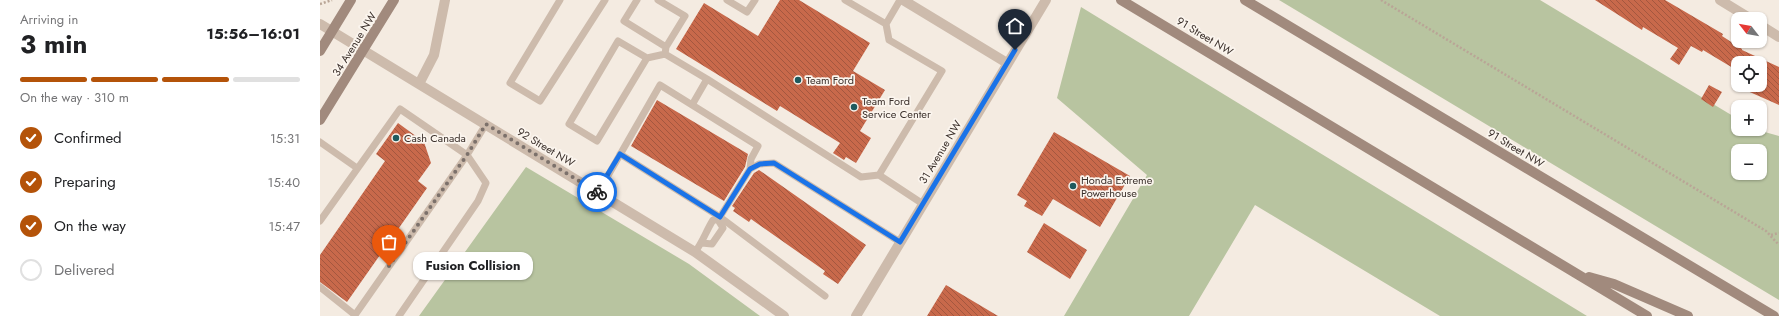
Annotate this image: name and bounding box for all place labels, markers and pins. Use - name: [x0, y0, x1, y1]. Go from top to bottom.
- pin: [998, 9, 1032, 50]
- place label: Team Ford: [806, 72, 854, 88]
- marker: Team Ford: [793, 75, 803, 85]
- place label: Team Ford Service Center: [862, 93, 931, 122]
- marker: Team Ford Service Center: [849, 102, 859, 112]
- place label: Cash Canada: [404, 130, 466, 146]
- marker: Cash Canada: [391, 133, 401, 143]
- place label: Honda Extreme Powerhouse: [1081, 172, 1153, 201]
- marker: Honda Extreme Powerhouse: [1068, 181, 1078, 191]
- pin: [372, 225, 406, 266]
- callout: Fusion Collision: [413, 252, 533, 280]

